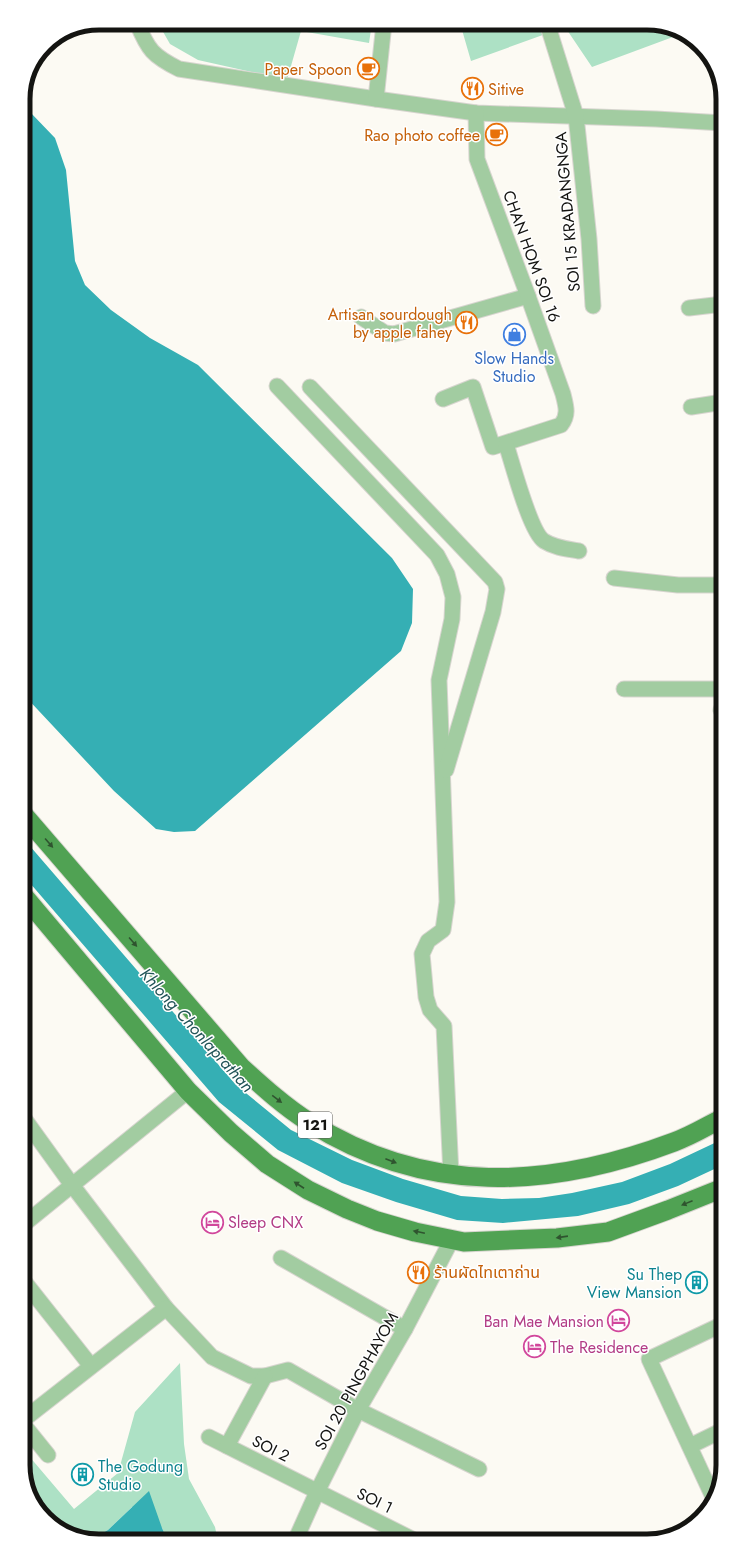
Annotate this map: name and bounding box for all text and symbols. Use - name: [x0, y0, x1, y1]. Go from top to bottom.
- cafe icon: Paper Spoon: [355, 56, 381, 82]
- place label: Paper Spoon: [265, 58, 352, 81]
- restaurant icon: Sitive: [460, 76, 486, 102]
- place label: Sitive: [488, 78, 524, 101]
- cafe icon: Rao photo coffee: [483, 122, 509, 148]
- place label: Rao photo coffee: [364, 124, 480, 147]
- street label: SOI 15 KRADANGNGA: [549, 131, 586, 293]
- street label: CHAN HOM SOI 16: [497, 187, 566, 325]
- place label: Artisan sourdough by apple fahey: [328, 303, 453, 344]
- restaurant icon: Artisan sourdough by apple fahey: [454, 310, 480, 336]
- shop icon: Slow Hands Studio: [501, 321, 527, 347]
- place label: Slow Hands Studio: [474, 347, 554, 388]
- one-way arrow: [44, 838, 53, 849]
- one-way arrow: [129, 936, 138, 947]
- water label: Khlong Chonlaprathan: [135, 963, 259, 1097]
- one-way arrow: [272, 1095, 283, 1104]
- road number: 121: [298, 1112, 332, 1138]
- one-way arrow: [386, 1159, 398, 1165]
- one-way arrow: [293, 1181, 305, 1188]
- one-way arrow: [681, 1200, 692, 1206]
- hotel icon: Sleep CNX: [199, 1209, 225, 1235]
- place label: Sleep CNX: [228, 1211, 303, 1234]
- one-way arrow: [413, 1229, 426, 1235]
- one-way arrow: [556, 1234, 568, 1240]
- restaurant icon: ร้านผัดไทเตาถ่าน: [406, 1259, 432, 1285]
- place label: ร้านผัดไทเตาถ่าน: [434, 1261, 540, 1284]
- place label: Su Thep View Mansion: [587, 1263, 682, 1304]
- building icon: Su Thep View Mansion: [684, 1270, 710, 1296]
- street label: SOI 20 PINGPHAYOM: [309, 1308, 404, 1454]
- hotel icon: Ban Mae Mansion: [606, 1308, 632, 1334]
- place label: Ban Mae Mansion: [484, 1310, 604, 1333]
- hotel icon: The Residence: [521, 1334, 547, 1360]
- place label: The Residence: [550, 1336, 648, 1359]
- street label: SOI 2: [248, 1429, 293, 1468]
- place label: The Godung Studio: [98, 1455, 183, 1496]
- building icon: The Godung Studio: [70, 1462, 96, 1488]
- street label: SOI 1: [353, 1482, 397, 1519]

